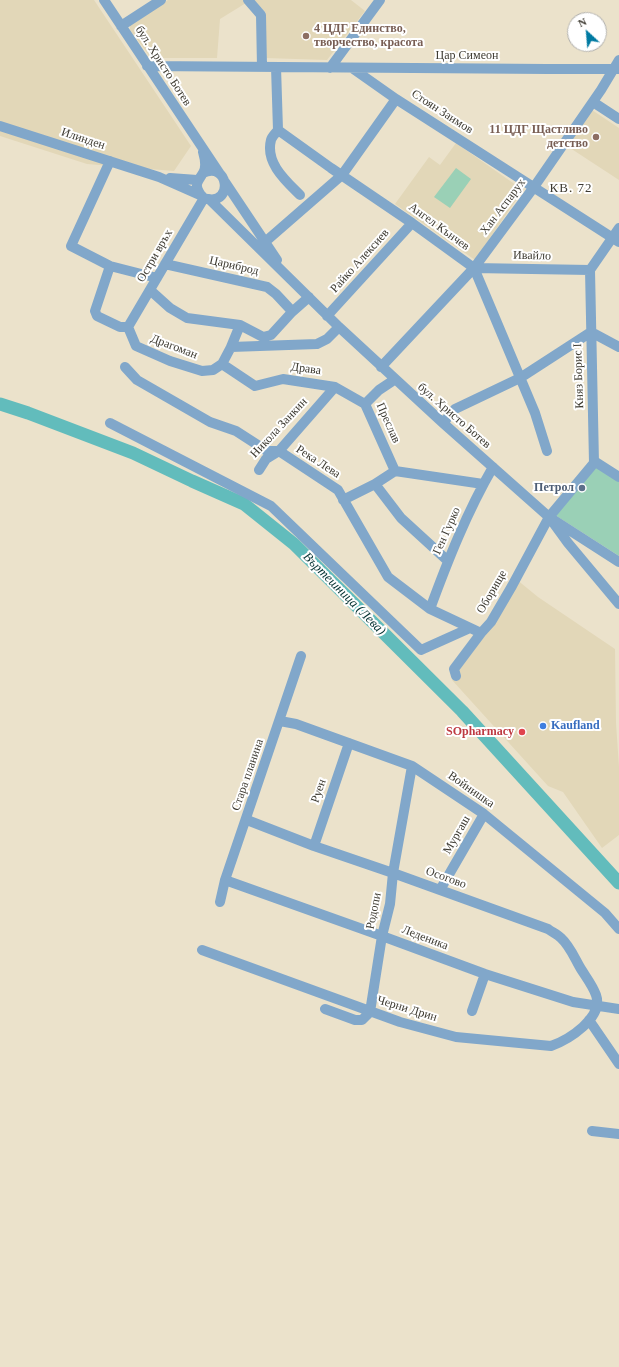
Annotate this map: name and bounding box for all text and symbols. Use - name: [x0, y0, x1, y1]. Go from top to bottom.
- north arrow: [567, 12, 607, 52]
- text: N: [576, 15, 588, 29]
- place label: 4 ЦДГ Единство, творчество, красота: [314, 22, 423, 50]
- street label: бул. Христо Ботев: [132, 23, 194, 109]
- marker: 4 ЦДГ Единство, творчество, красота: [301, 31, 311, 41]
- street label: Цар Симеон: [436, 49, 498, 63]
- street label: Стоян Заимов: [408, 87, 476, 137]
- place label: 11 ЦДГ Щастливо детство: [489, 123, 588, 151]
- street label: Илинден: [59, 125, 107, 153]
- marker: 11 ЦДГ Щастливо детство: [591, 132, 601, 142]
- street label: Хан Аспарух: [477, 176, 529, 238]
- district label: КВ. 72: [550, 181, 592, 197]
- street label: Ангел Кънчев: [406, 200, 472, 254]
- street label: Райко Алексиев: [328, 226, 392, 296]
- street label: Остри връх: [134, 227, 176, 285]
- street label: Ивайло: [513, 248, 551, 264]
- street label: Цариброд: [208, 253, 260, 279]
- street label: Драгоман: [148, 331, 200, 363]
- street label: Княз Борис I: [571, 343, 587, 409]
- street label: Драва: [290, 360, 322, 378]
- street label: бул. Христо Ботев: [414, 380, 494, 452]
- street label: Никола Занкин: [248, 395, 310, 461]
- street label: Преслав: [373, 401, 403, 445]
- street label: Река Лева: [293, 442, 343, 482]
- place label: Петрол: [534, 481, 574, 495]
- marker: Петрол: [577, 483, 587, 493]
- street label: Ген Гурко: [430, 505, 464, 557]
- water label: Въртешница (Лева): [299, 549, 389, 639]
- street label: Оборище: [474, 568, 510, 616]
- place label: Kaufland: [551, 719, 600, 733]
- marker: Kaufland: [538, 721, 548, 731]
- place label: SOpharmacy: [446, 725, 514, 739]
- marker: SOpharmacy: [517, 727, 527, 737]
- street label: Стара планина: [229, 737, 267, 813]
- street label: Войнишка: [445, 769, 497, 811]
- street label: Руен: [308, 777, 330, 805]
- street label: Мургаш: [440, 813, 474, 857]
- street label: Осогово: [424, 864, 468, 892]
- street label: Родопи: [363, 891, 385, 931]
- street label: Леденика: [400, 923, 450, 953]
- street label: Черни Дрин: [375, 993, 439, 1025]

